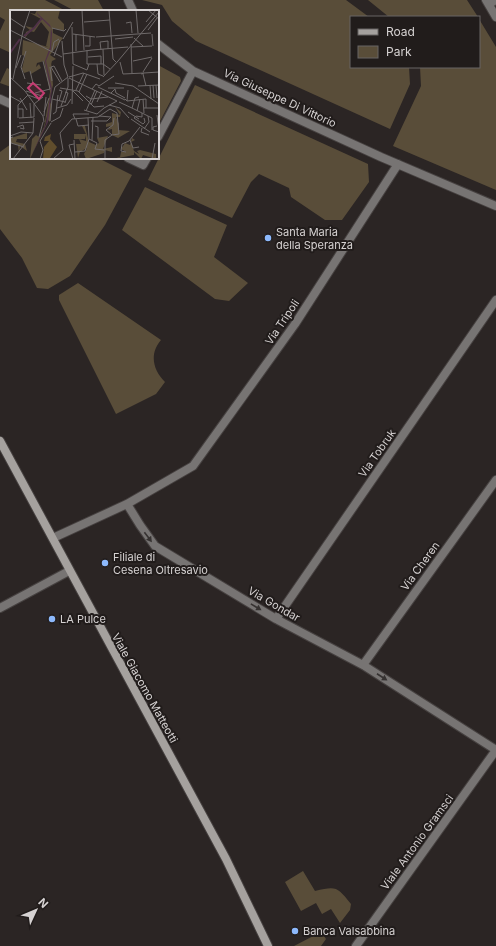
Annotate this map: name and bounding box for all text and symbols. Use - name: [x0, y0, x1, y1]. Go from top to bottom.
- inset map: [10, 10, 159, 159]
- legend: [350, 16, 480, 68]
- text: Road: [386, 24, 415, 39]
- text: Park: [386, 44, 412, 59]
- street label: Via Giuseppe Di Vittorio: [221, 66, 339, 131]
- place label: Santa Maria della Speranza: [276, 225, 353, 252]
- marker: Santa Maria della Speranza: [263, 233, 273, 243]
- street label: Via Tripoli: [262, 297, 302, 347]
- street label: Via Tobruk: [355, 426, 399, 480]
- one-way arrow: [144, 531, 152, 542]
- street label: Via Cheren: [397, 539, 443, 593]
- place label: Filiale di Cesena Oltresavio: [113, 550, 208, 577]
- marker: Filiale di Cesena Oltresavio: [100, 558, 110, 568]
- street label: Via Gondar: [245, 583, 303, 625]
- one-way arrow: [251, 603, 261, 611]
- place label: LA Pulce: [60, 612, 106, 626]
- marker: LA Pulce: [47, 614, 57, 624]
- street label: Viale Giacomo Matteotti: [109, 631, 181, 745]
- one-way arrow: [376, 674, 388, 681]
- street label: Viale Antonio Gramsci: [378, 792, 456, 892]
- north arrow: [16, 890, 56, 930]
- text: N: [35, 895, 51, 911]
- place label: Banca Valsabbina: [303, 924, 395, 938]
- marker: Banca Valsabbina: [290, 926, 300, 936]

